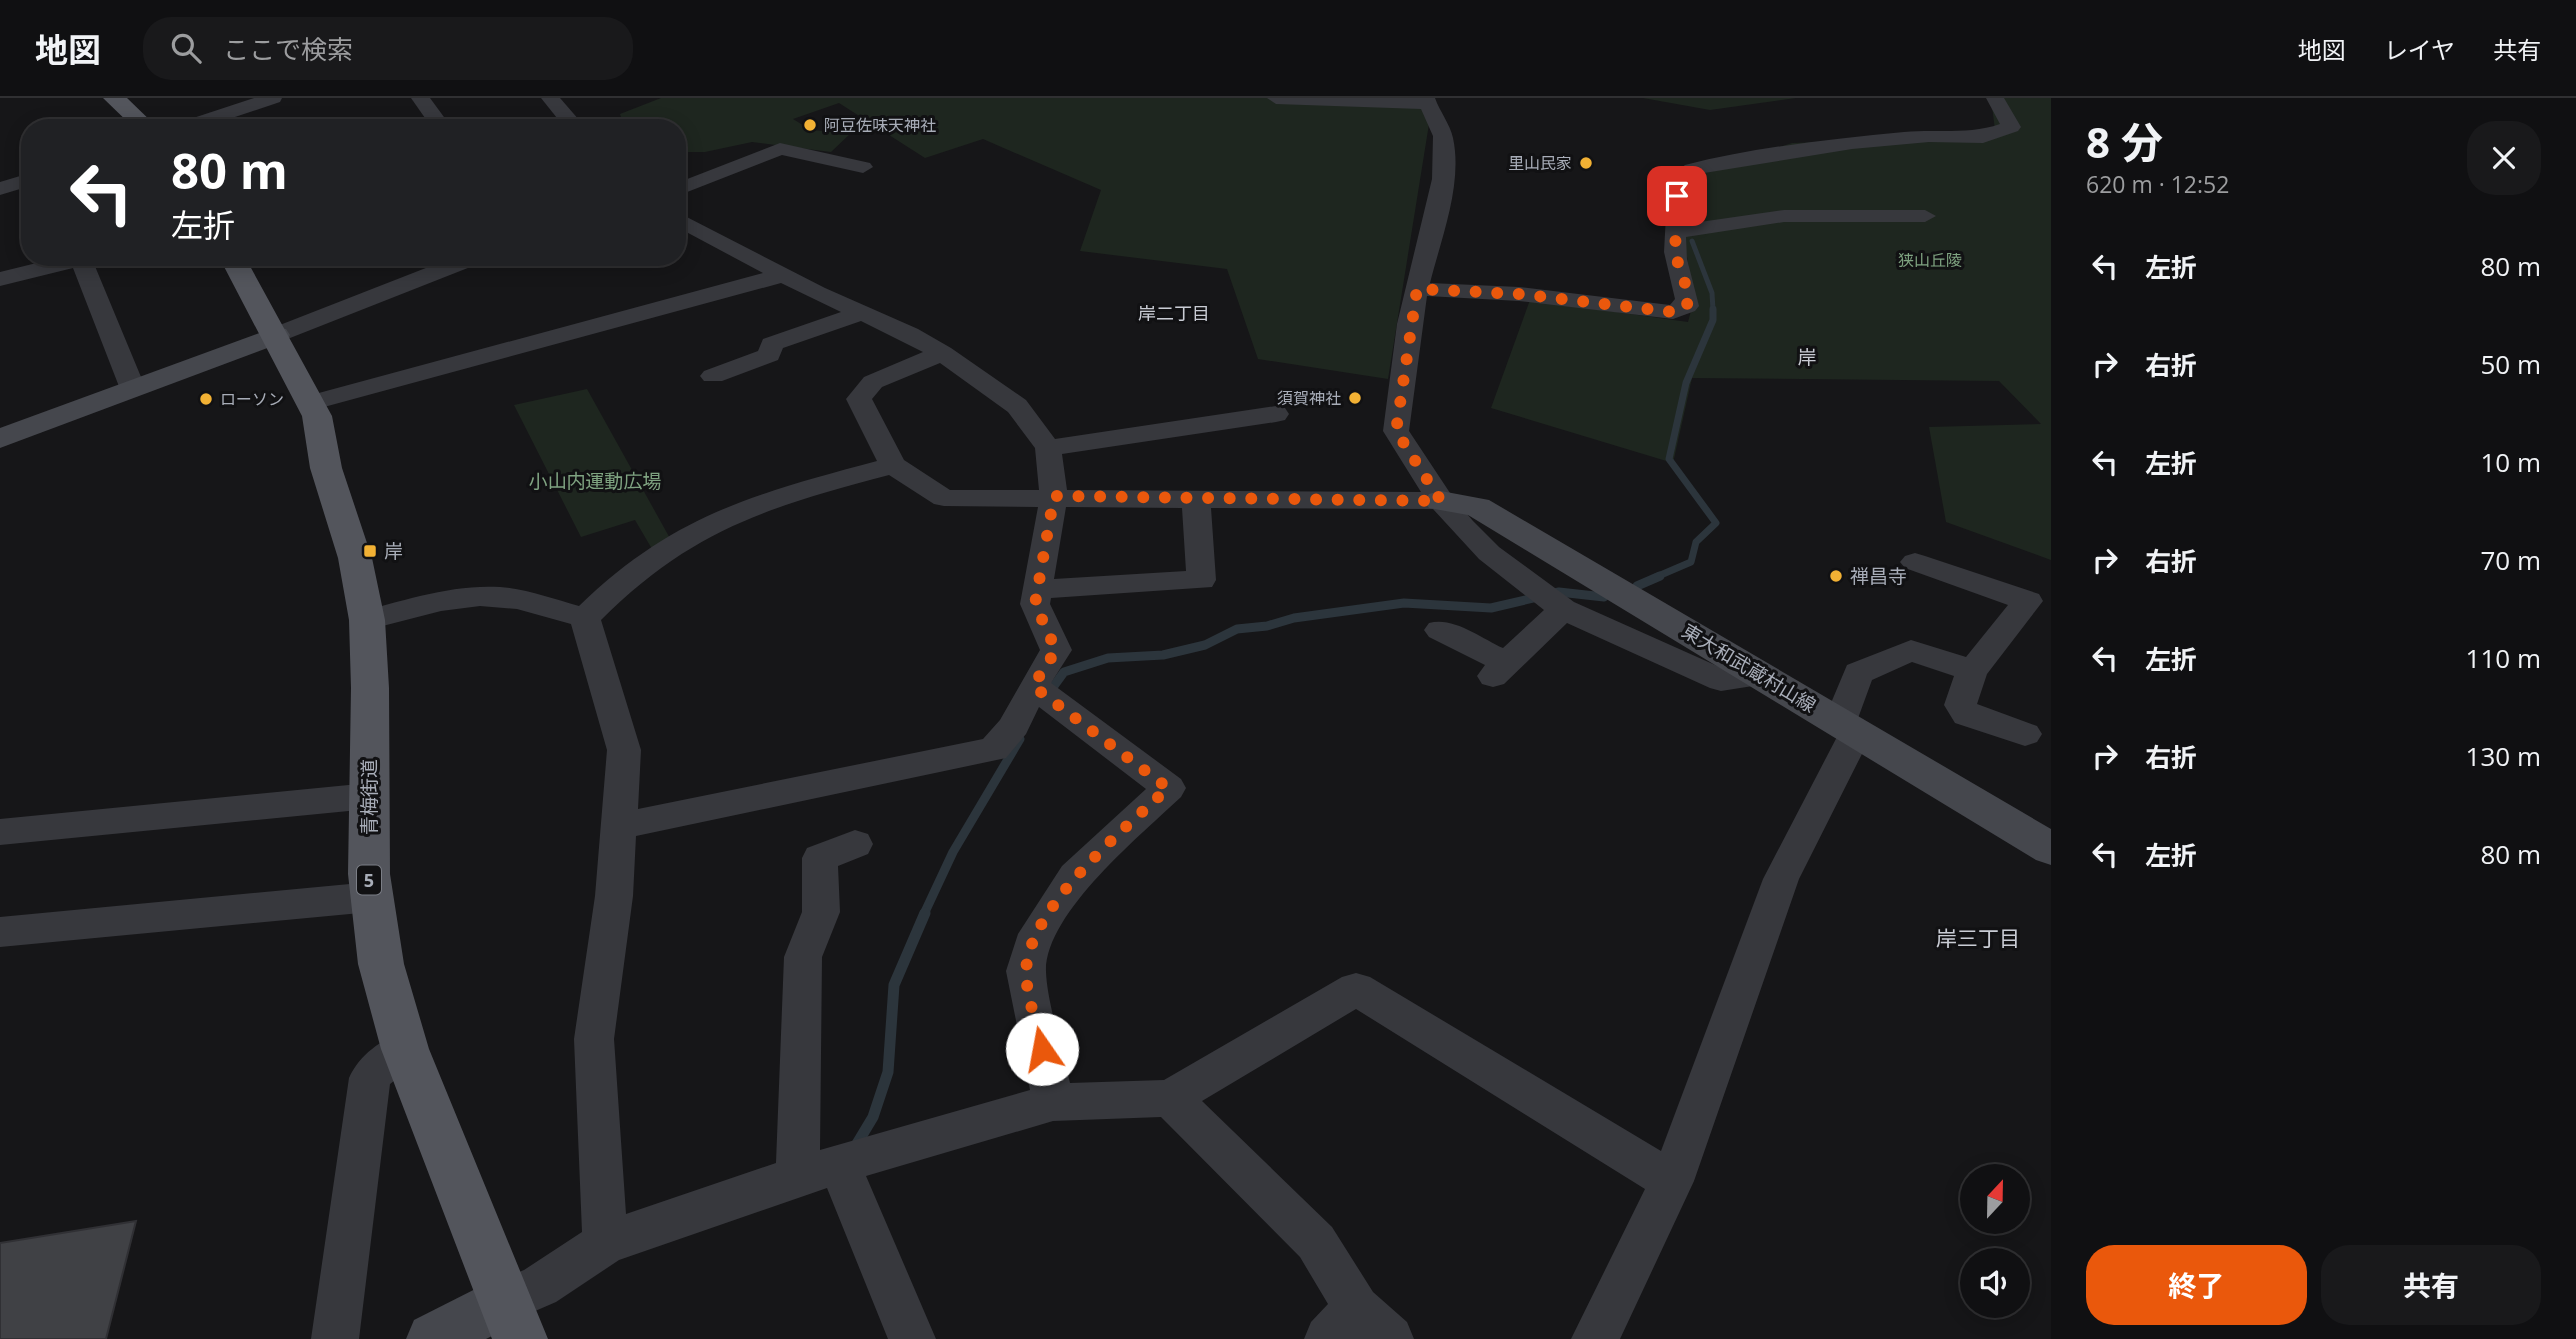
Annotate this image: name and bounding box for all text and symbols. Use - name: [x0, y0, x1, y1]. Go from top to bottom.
- search box: [143, 17, 633, 80]
- text: 地図: [35, 27, 101, 72]
- icon: search: [167, 29, 205, 67]
- text: ここで検索: [223, 31, 353, 67]
- text: 地図: [2298, 33, 2346, 66]
- text: レイヤ: [2384, 33, 2455, 66]
- text: 共有: [2493, 33, 2541, 66]
- text: 8 分: [2086, 113, 2163, 170]
- place label: 阿豆佐味天神社: [824, 114, 936, 136]
- marker: 阿豆佐味天神社: [802, 117, 818, 133]
- button: close: [2467, 121, 2541, 195]
- text: 80 m: [171, 137, 288, 203]
- icon: left: [56, 147, 147, 238]
- place label: 里山民家: [1508, 152, 1572, 174]
- marker: 里山民家: [1578, 155, 1594, 171]
- pin: [1647, 166, 1707, 226]
- text: 620 m · 12:52: [2086, 168, 2229, 200]
- icon: arrive: [1658, 177, 1696, 215]
- text: 左折: [171, 203, 235, 246]
- icon: left: [2086, 247, 2124, 285]
- text: 80 m: [2480, 248, 2541, 284]
- park label: 狭山丘陵: [1898, 249, 1962, 271]
- text: 左折: [2145, 249, 2197, 285]
- district label: 岸二丁目: [1138, 301, 1210, 325]
- district label: 岸: [1797, 344, 1817, 370]
- icon: right: [2086, 345, 2124, 383]
- text: 50 m: [2480, 346, 2541, 382]
- text: 右折: [2145, 347, 2197, 383]
- place label: 須賀神社: [1277, 387, 1341, 409]
- place label: ローソン: [220, 388, 284, 410]
- marker: 須賀神社: [1347, 390, 1363, 406]
- marker: ローソン: [198, 391, 214, 407]
- icon: left: [2086, 443, 2124, 481]
- text: 10 m: [2480, 444, 2541, 480]
- text: 左折: [2145, 445, 2197, 481]
- park label: 小山内運動広場: [528, 468, 662, 494]
- place label: 岸: [384, 538, 403, 564]
- icon: right: [2086, 541, 2124, 579]
- text: 70 m: [2480, 542, 2541, 578]
- marker: 岸: [362, 543, 378, 559]
- text: 右折: [2145, 543, 2197, 579]
- place label: 禅昌寺: [1850, 563, 1907, 589]
- marker: 禅昌寺: [1828, 568, 1844, 584]
- street label: 東大和武蔵村山線: [1677, 618, 1821, 718]
- icon: left: [2086, 639, 2124, 677]
- text: 110 m: [2466, 640, 2541, 676]
- text: 左折: [2145, 641, 2197, 677]
- icon: right: [2086, 737, 2124, 775]
- text: 130 m: [2466, 738, 2541, 774]
- text: 右折: [2145, 739, 2197, 775]
- street label: 青梅街道: [356, 759, 382, 835]
- icon: left: [2086, 835, 2124, 873]
- text: 80 m: [2480, 836, 2541, 872]
- text: 左折: [2145, 837, 2197, 873]
- road number: 5: [357, 866, 381, 894]
- district label: 岸三丁目: [1936, 924, 2020, 952]
- position arrow: [1005, 1012, 1079, 1086]
- north arrow: [1960, 1164, 2030, 1234]
- map controls: [1960, 1164, 2030, 1318]
- button: 終了: [2086, 1245, 2307, 1325]
- button: 共有: [2321, 1245, 2541, 1325]
- button: sound: [1960, 1248, 2030, 1318]

